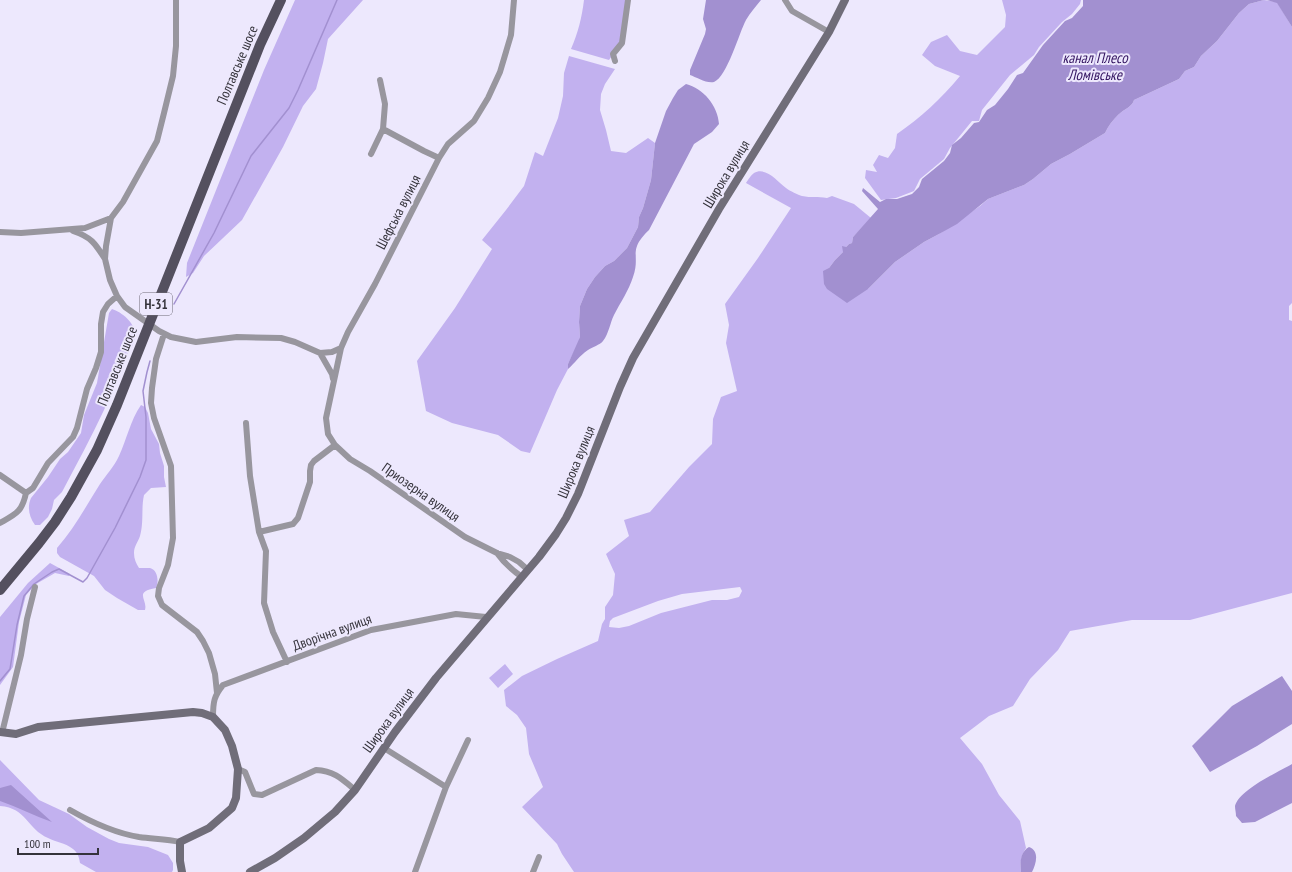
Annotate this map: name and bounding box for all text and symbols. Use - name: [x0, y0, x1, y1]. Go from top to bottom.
- street label: Полтавське шосе: [212, 23, 262, 107]
- water label: канал Плесо Ломівське: [1062, 48, 1129, 84]
- street label: Широка вулиця: [699, 137, 753, 211]
- street label: Шефська вулиця: [371, 172, 425, 252]
- road number: Н-31: [140, 293, 172, 315]
- street label: Полтавське шосе: [93, 323, 141, 408]
- street label: Широка вулиця: [553, 423, 599, 501]
- street label: Приозерна вулиця: [378, 458, 464, 526]
- street label: Дворічна вулиця: [290, 609, 374, 655]
- street label: Широка вулиця: [358, 684, 418, 756]
- scale bar: [18, 830, 98, 856]
- text: 100 m: [24, 836, 51, 851]

